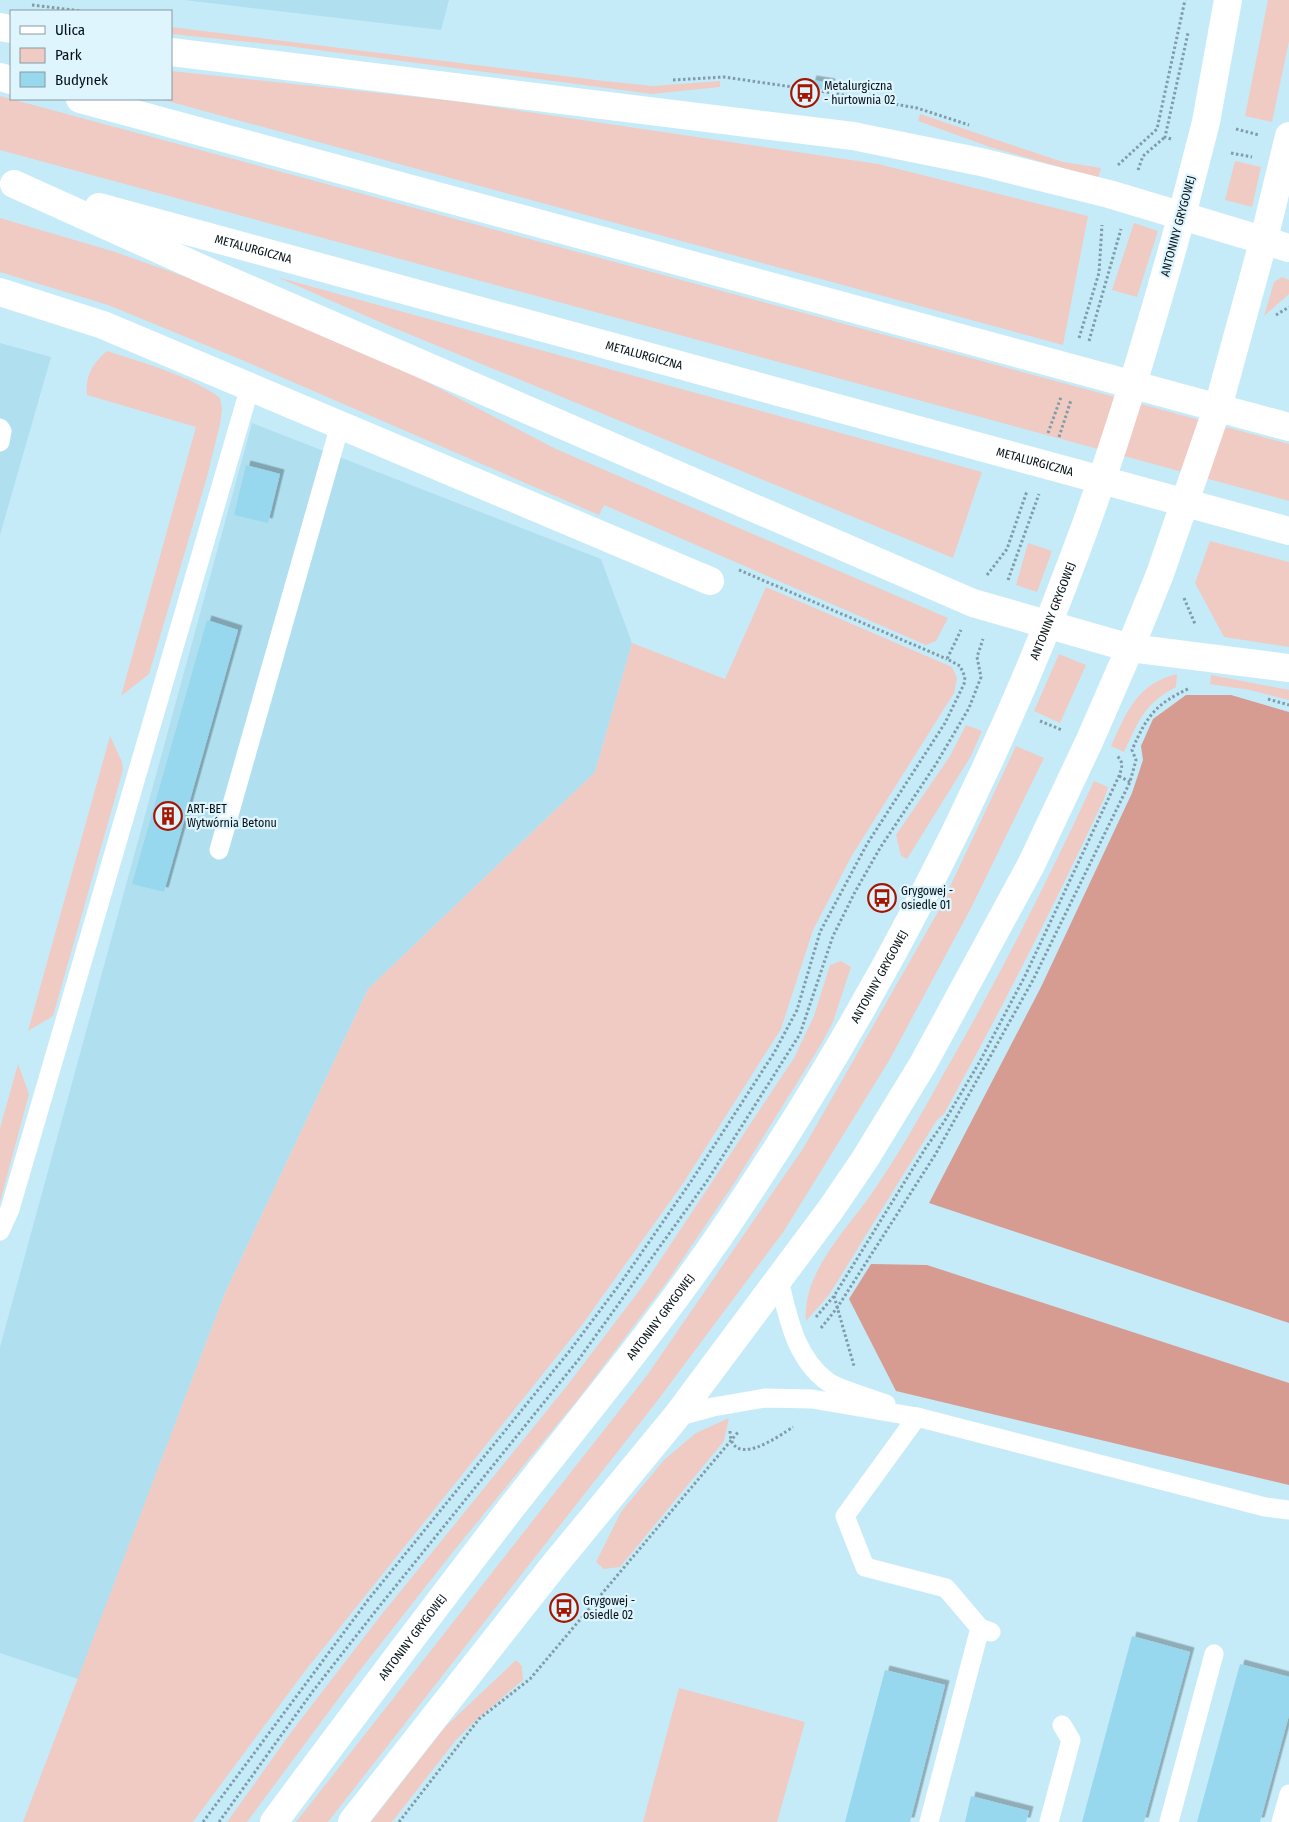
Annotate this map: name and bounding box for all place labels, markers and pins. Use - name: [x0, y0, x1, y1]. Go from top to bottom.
- bus stop icon: Metalurgiczna - hurtownia 02: [790, 78, 820, 108]
- place label: Metalurgiczna - hurtownia 02: [824, 79, 895, 107]
- building icon: ART-BET Wytwórnia Betonu: [153, 801, 183, 831]
- place label: ART-BET Wytwórnia Betonu: [187, 802, 277, 830]
- bus stop icon: Grygowej - osiedle 01: [867, 883, 897, 913]
- place label: Grygowej - osiedle 01: [901, 884, 953, 912]
- bus stop icon: Grygowej - osiedle 02: [549, 1593, 579, 1623]
- place label: Grygowej - osiedle 02: [583, 1594, 635, 1622]

